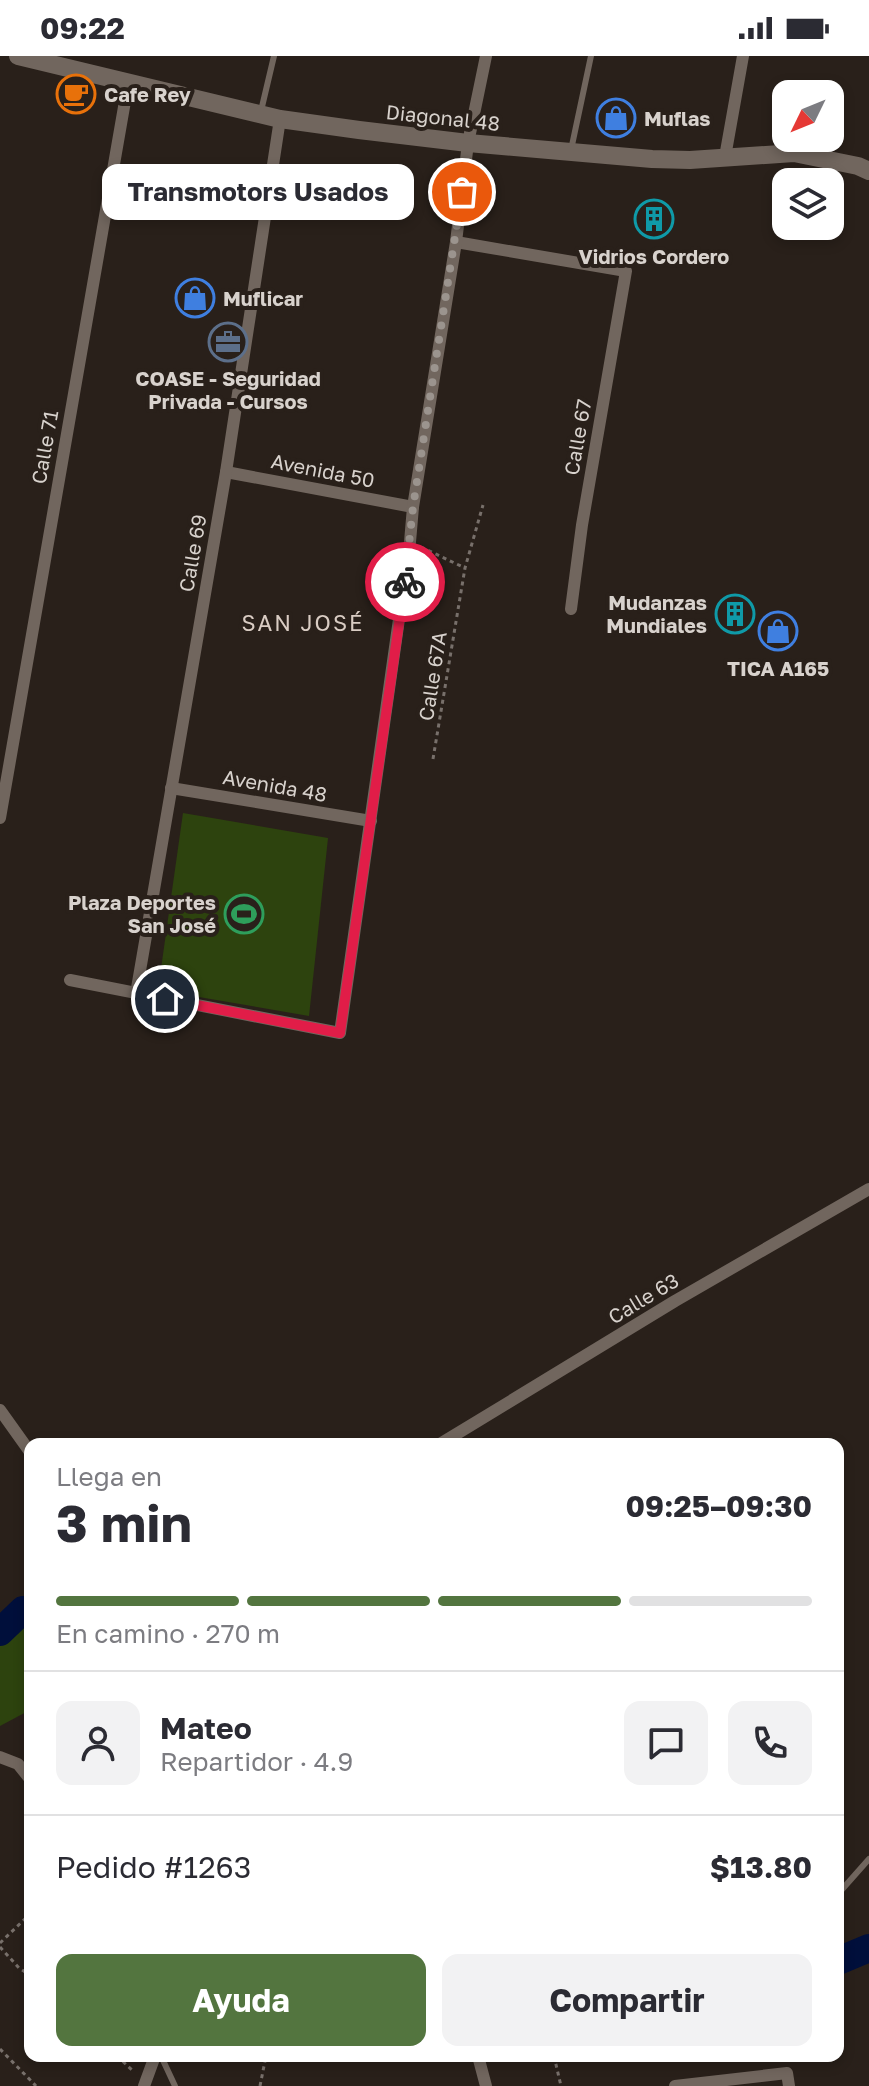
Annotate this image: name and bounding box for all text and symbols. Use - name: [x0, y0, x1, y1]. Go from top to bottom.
- text: 09:22: [40, 10, 125, 46]
- cafe icon: Cafe Rey: [55, 73, 97, 115]
- north arrow: [772, 80, 844, 152]
- map controls: [772, 80, 844, 240]
- place label: Cafe Rey: [104, 82, 191, 106]
- shop icon: Muflas: [595, 97, 637, 139]
- street label: Diagonal 48: [385, 99, 501, 135]
- place label: Muflas: [644, 106, 711, 130]
- pin: [428, 158, 496, 226]
- callout: Transmotors Usados: [102, 164, 414, 220]
- button: layers: [772, 168, 844, 240]
- icon: bag: [440, 170, 484, 214]
- text: Transmotors Usados: [127, 176, 389, 207]
- building icon: Vidrios Cordero: [633, 198, 675, 240]
- place label: Vidrios Cordero: [579, 244, 729, 268]
- shop icon: Muflicar: [174, 277, 216, 319]
- place label: Muflicar: [223, 286, 303, 310]
- office icon: COASE - Seguridad Privada - Cursos: [207, 321, 249, 363]
- place label: COASE - Seguridad Privada - Cursos: [135, 366, 321, 413]
- street label: Calle 67: [559, 397, 595, 477]
- street label: Calle 71: [26, 408, 62, 486]
- street label: Avenida 50: [269, 448, 377, 492]
- street label: Calle 69: [173, 512, 211, 594]
- courier: [365, 542, 445, 622]
- icon: bike: [383, 560, 427, 604]
- place label: Mudanzas Mundiales: [606, 590, 707, 637]
- building icon: Mudanzas Mundiales: [714, 593, 756, 635]
- district label: SAN JOSÉ: [242, 609, 364, 636]
- shop icon: TICA A165: [757, 610, 799, 652]
- street label: Calle 67A: [413, 630, 451, 722]
- place label: TICA A165: [727, 656, 829, 680]
- street label: Avenida 48: [221, 764, 329, 806]
- place label: Plaza Deportes San José: [68, 890, 216, 937]
- sports icon: Plaza Deportes San José: [223, 893, 265, 935]
- pin: [131, 965, 199, 1033]
- icon: home: [143, 977, 187, 1021]
- street label: Calle 63: [603, 1268, 683, 1328]
- text: Llega en: [56, 1461, 162, 1492]
- text: 09:25–09:30: [625, 1488, 812, 1524]
- text: 3 min: [56, 1491, 192, 1553]
- text: En camino · 270 m: [56, 1618, 280, 1649]
- button: person: [56, 1701, 140, 1785]
- button: chat: [624, 1701, 708, 1785]
- button: phone: [728, 1701, 812, 1785]
- text: Mateo: [160, 1710, 252, 1746]
- text: Repartidor · 4.9: [160, 1746, 353, 1777]
- text: Pedido #1263: [56, 1849, 251, 1885]
- text: $13.80: [710, 1849, 812, 1885]
- button: Ayuda: [56, 1954, 426, 2046]
- button: Compartir: [442, 1954, 812, 2046]

